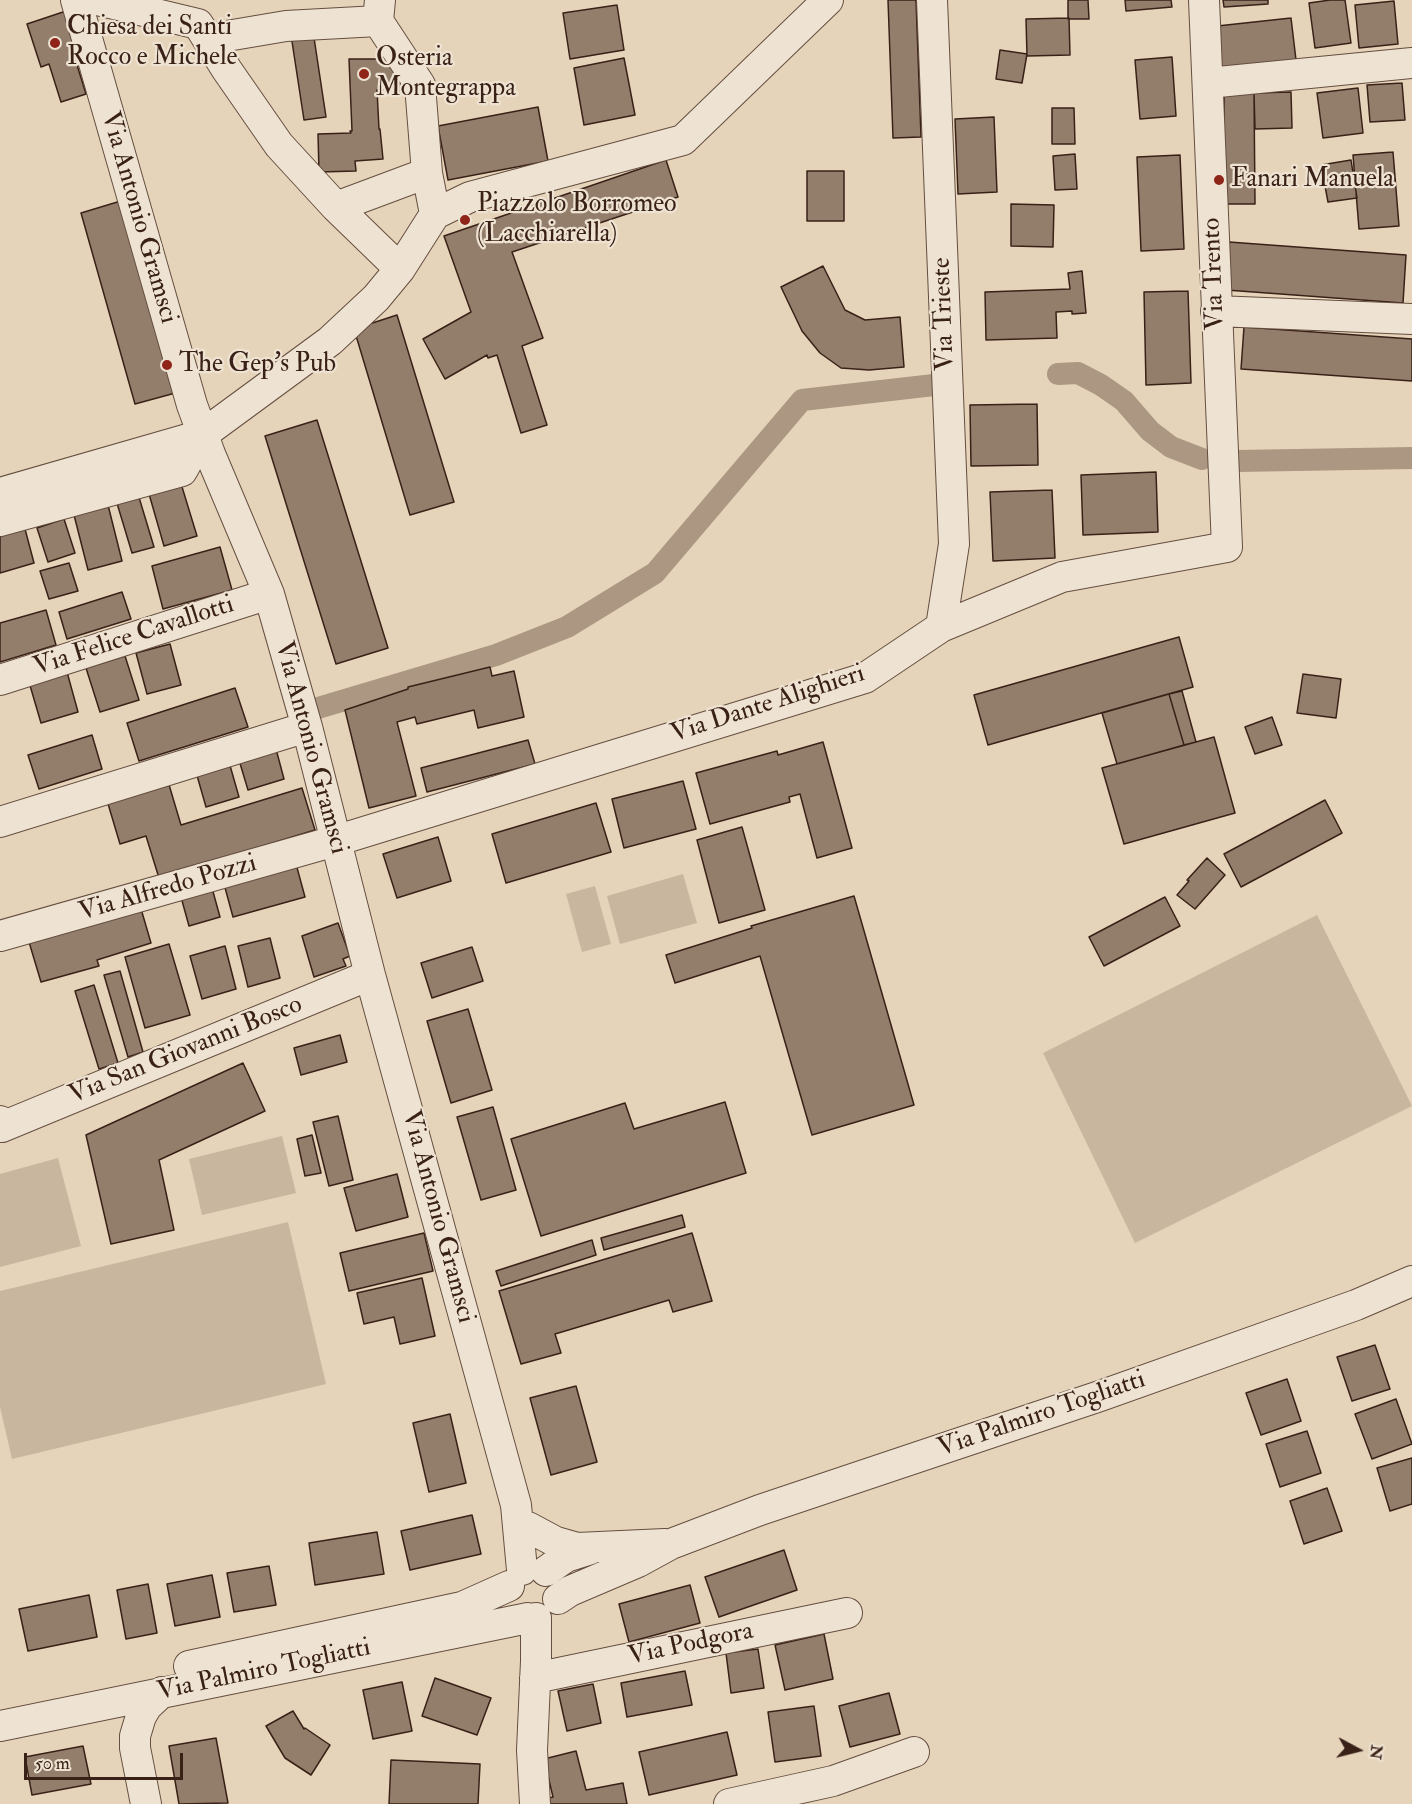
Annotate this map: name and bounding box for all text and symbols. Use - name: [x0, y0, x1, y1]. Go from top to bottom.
- place label: Chiesa dei Santi Rocco e Michele: [67, 12, 237, 74]
- marker: Chiesa dei Santi Rocco e Michele: [48, 36, 62, 50]
- place label: Osteria Montegrappa: [376, 43, 516, 104]
- marker: Osteria Montegrappa: [357, 67, 371, 81]
- street label: Via Antonio Gramsci: [93, 108, 183, 328]
- place label: Fanari Manuela: [1231, 164, 1394, 196]
- marker: Fanari Manuela: [1212, 173, 1226, 187]
- place label: Piazzolo Borromeo (Lacchiarella): [477, 189, 677, 250]
- marker: Piazzolo Borromeo (Lacchiarella): [458, 213, 472, 227]
- street label: Via Trento: [1197, 217, 1233, 331]
- street label: Via Trieste: [927, 257, 963, 371]
- place label: The Gep's Pub: [179, 349, 336, 381]
- marker: The Gep's Pub: [160, 358, 174, 372]
- street label: Via Felice Cavallotti: [30, 590, 238, 684]
- street label: Via Antonio Gramsci: [267, 638, 353, 858]
- street label: Via Dante Alighieri: [667, 659, 869, 751]
- street label: Via Alfredo Pozzi: [76, 849, 260, 929]
- street label: Via San Giovanni Bosco: [65, 990, 307, 1112]
- street label: Via Antonio Gramsci: [394, 1107, 480, 1327]
- street label: Via Palmiro Togliatti: [934, 1365, 1150, 1465]
- street label: Via Podgora: [626, 1617, 756, 1673]
- street label: Via Palmiro Togliatti: [154, 1633, 374, 1709]
- north arrow: [1328, 1720, 1388, 1780]
- scale bar: [27, 1741, 186, 1779]
- text: N: [1365, 1744, 1387, 1761]
- text: 50 m: [35, 1752, 70, 1775]

